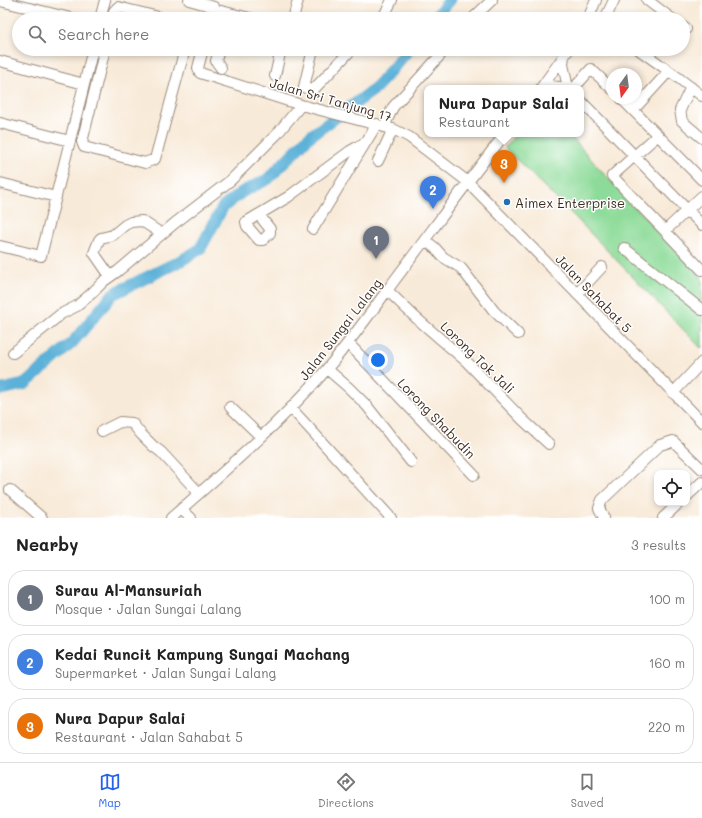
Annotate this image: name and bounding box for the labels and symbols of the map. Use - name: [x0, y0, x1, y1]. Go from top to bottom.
- north arrow: [606, 68, 642, 104]
- street label: Jalan Sri Tanjung 17: [268, 73, 394, 125]
- pin: 3: [491, 150, 517, 183]
- pin: 2: [420, 176, 446, 209]
- place label: Aimex Enterprise: [515, 194, 625, 211]
- marker: Aimex Enterprise: [502, 197, 512, 207]
- pin: 1: [363, 226, 389, 259]
- street label: Jalan Sahabat 5: [552, 250, 636, 336]
- street label: Jalan Sungai Lalang: [295, 275, 385, 383]
- street label: Lorong Tok Jali: [437, 317, 519, 397]
- your location: [368, 350, 388, 370]
- street label: Lorong Shabudin: [394, 374, 480, 462]

